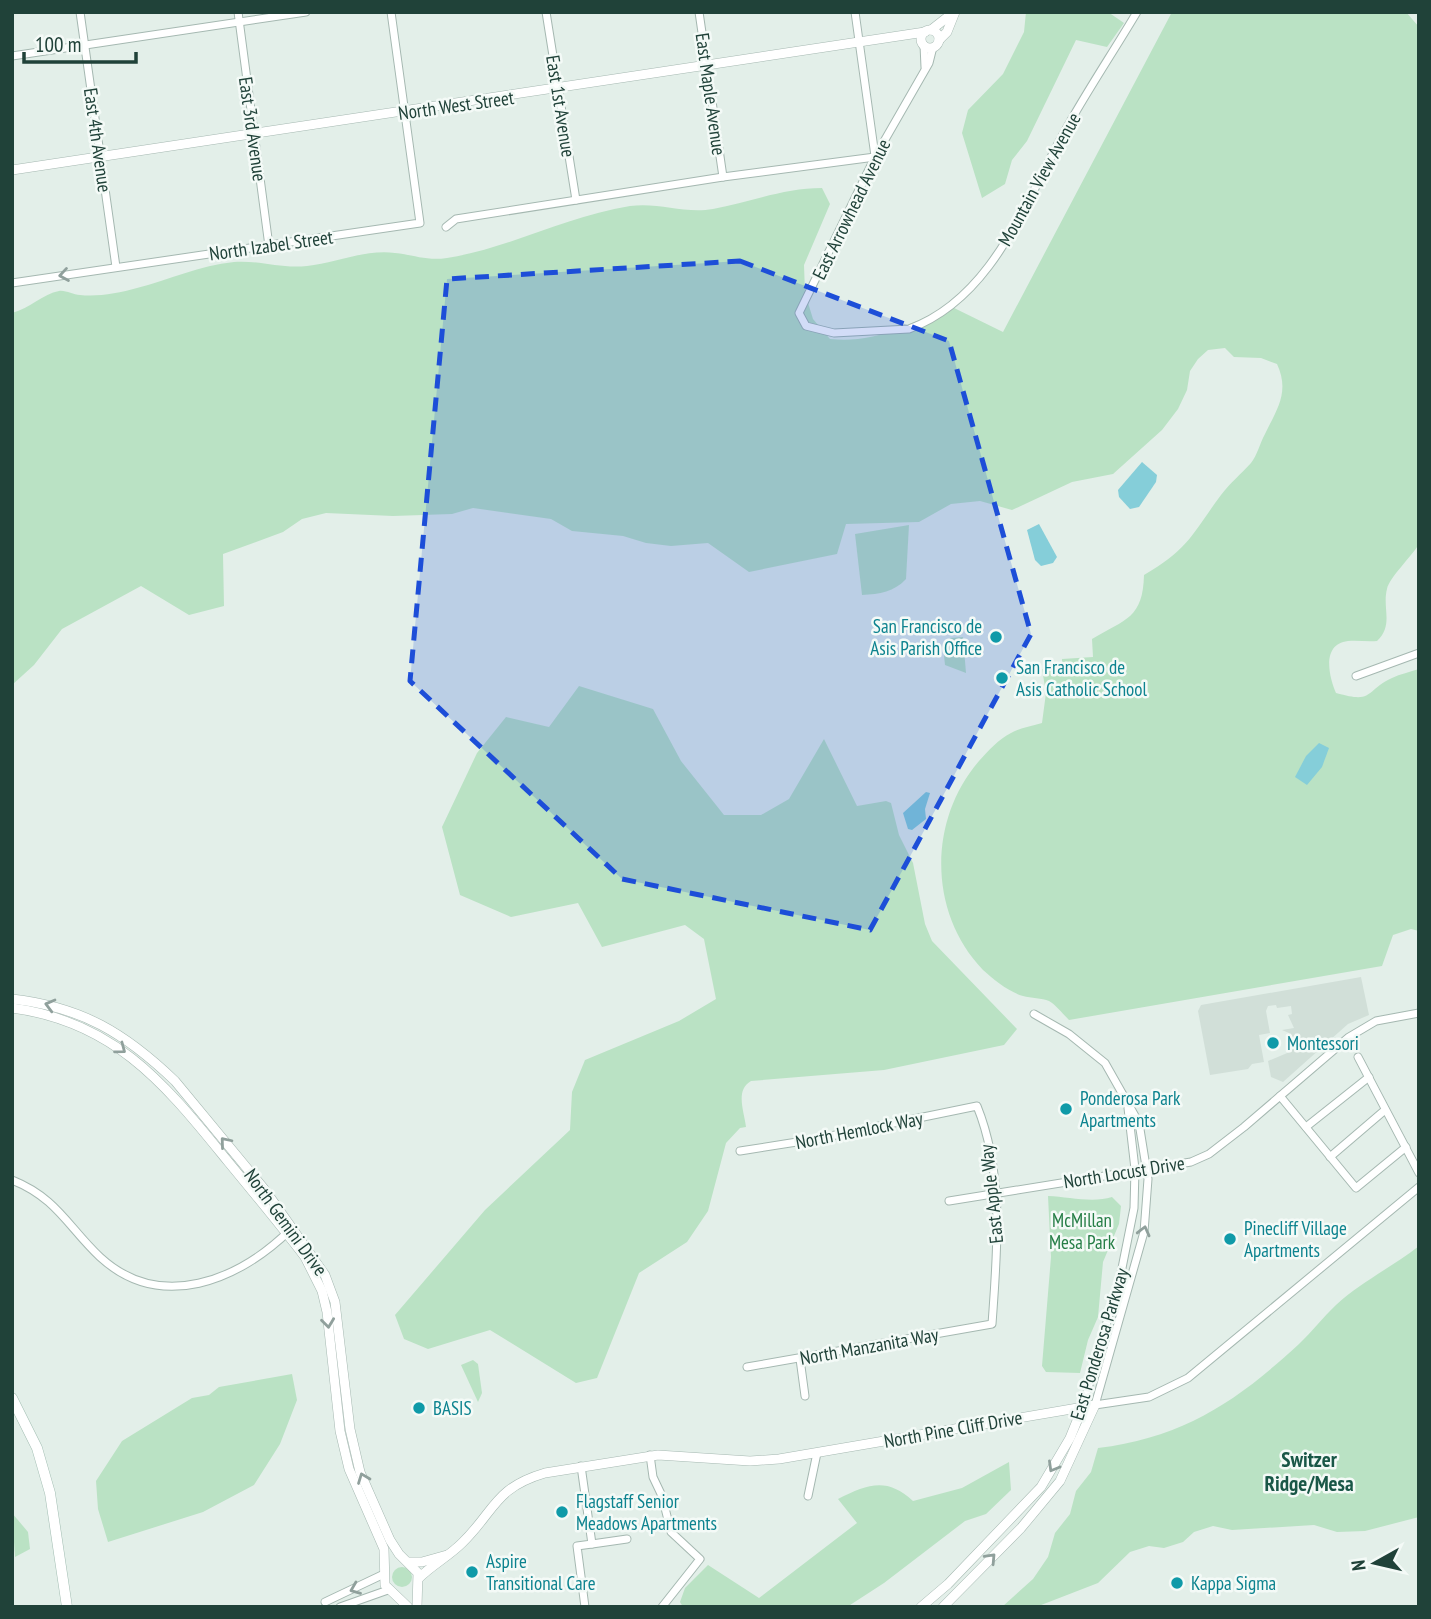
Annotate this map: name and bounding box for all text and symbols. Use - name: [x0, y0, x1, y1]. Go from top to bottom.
- scale bar: [24, 21, 136, 65]
- text: 100 m: [35, 31, 81, 58]
- street label: East Maple Avenue: [691, 31, 731, 157]
- street label: East 1st Avenue: [541, 53, 581, 159]
- street label: East 3rd Avenue: [234, 75, 272, 183]
- street label: North West Street: [397, 85, 516, 125]
- street label: East 4th Avenue: [79, 86, 117, 194]
- street label: Mountain View Avenue: [992, 108, 1086, 250]
- street label: East Arrowhead Avenue: [807, 135, 895, 283]
- street label: North Izabel Street: [208, 224, 335, 266]
- one-way arrow: [58, 267, 70, 282]
- place label: San Francisco de Asis Parish Office: [870, 614, 982, 660]
- marker: San Francisco de Asis Parish Office: [988, 629, 1004, 645]
- place label: San Francisco de Asis Catholic School: [1016, 655, 1147, 701]
- marker: San Francisco de Asis Catholic School: [994, 670, 1010, 686]
- one-way arrow: [45, 999, 57, 1013]
- place label: Montessori: [1287, 1031, 1359, 1055]
- marker: Montessori: [1265, 1035, 1281, 1051]
- one-way arrow: [113, 1040, 125, 1053]
- place label: Ponderosa Park Apartments: [1080, 1086, 1181, 1132]
- marker: Ponderosa Park Apartments: [1058, 1101, 1074, 1117]
- street label: North Hemlock Way: [793, 1106, 925, 1154]
- one-way arrow: [221, 1138, 234, 1150]
- street label: East Apple Way: [974, 1143, 1008, 1245]
- street label: North Locust Drive: [1062, 1151, 1186, 1193]
- street label: North Gemini Drive: [239, 1164, 333, 1280]
- park label: McMillan Mesa Park: [1049, 1208, 1116, 1254]
- place label: Pinecliff Village Apartments: [1244, 1216, 1347, 1262]
- one-way arrow: [1136, 1225, 1150, 1237]
- marker: Pinecliff Village Apartments: [1222, 1231, 1238, 1247]
- street label: East Ponderosa Parkway: [1064, 1264, 1134, 1423]
- one-way arrow: [321, 1317, 336, 1329]
- street label: North Manzanita Way: [798, 1322, 941, 1370]
- place label: BASIS: [433, 1396, 472, 1420]
- marker: BASIS: [411, 1400, 427, 1416]
- street label: North Pine Cliff Drive: [882, 1405, 1024, 1453]
- district label: Switzer Ridge/Mesa: [1264, 1446, 1354, 1497]
- one-way arrow: [1048, 1460, 1061, 1473]
- one-way arrow: [357, 1473, 371, 1485]
- place label: Flagstaff Senior Meadows Apartments: [576, 1489, 717, 1535]
- marker: Flagstaff Senior Meadows Apartments: [554, 1504, 570, 1520]
- north arrow: [1340, 1528, 1410, 1598]
- place label: Aspire Transitional Care: [486, 1549, 596, 1595]
- one-way arrow: [983, 1553, 995, 1566]
- text: N: [1346, 1559, 1371, 1572]
- marker: Aspire Transitional Care: [464, 1564, 480, 1580]
- place label: Kappa Sigma: [1191, 1571, 1276, 1595]
- marker: Kappa Sigma: [1169, 1575, 1185, 1591]
- one-way arrow: [350, 1581, 362, 1595]

